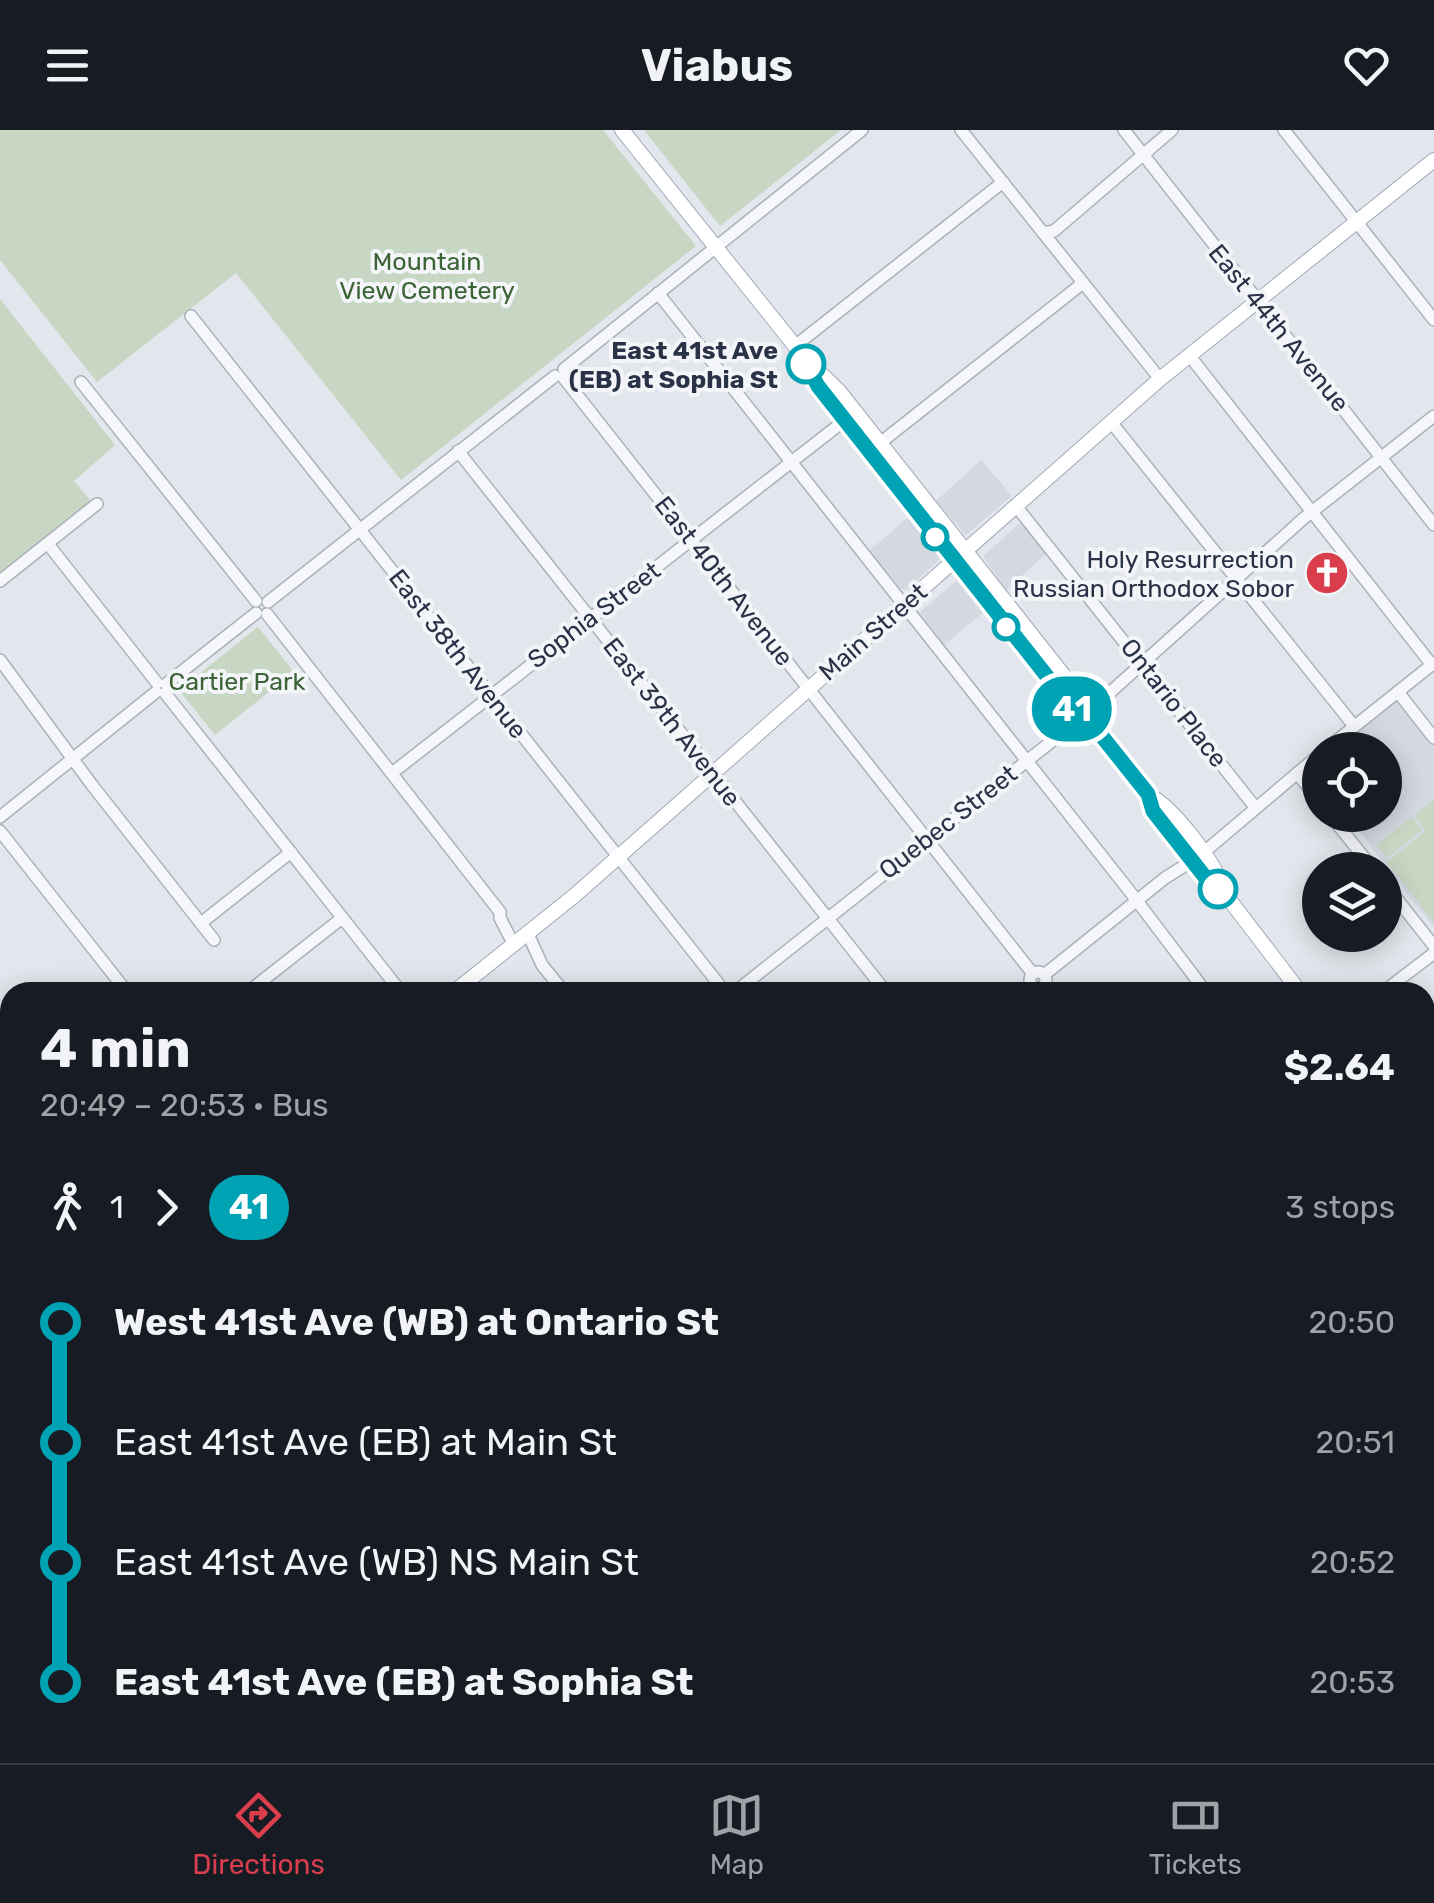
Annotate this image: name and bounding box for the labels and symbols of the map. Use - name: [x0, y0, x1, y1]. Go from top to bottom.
- street label: East 44th Avenue: [1203, 239, 1355, 417]
- park label: Mountain View Cemetery: [339, 247, 515, 305]
- place label: East 41st Ave (EB) at Sophia St: [569, 336, 778, 394]
- marker: East 41st Ave (EB) at Sophia St: [787, 345, 825, 383]
- street label: East 40th Avenue: [649, 491, 799, 671]
- unlabelled marker: [922, 524, 948, 550]
- place label: Holy Resurrection Russian Orthodox Sobor: [1013, 545, 1294, 603]
- church icon: Holy Resurrection Russian Orthodox Sobor: [1304, 550, 1350, 596]
- street label: Sophia Street: [522, 556, 666, 674]
- street label: East 38th Avenue: [383, 564, 533, 744]
- street label: Main Street: [813, 577, 933, 687]
- unlabelled marker: [993, 614, 1019, 640]
- street label: East 39th Avenue: [597, 632, 747, 812]
- street label: Ontario Place: [1115, 633, 1233, 773]
- park label: Cartier Park: [169, 667, 306, 696]
- line badge: 41: [1027, 676, 1117, 742]
- street label: Quebec Street: [873, 759, 1023, 885]
- unlabelled marker: [1199, 870, 1237, 908]

